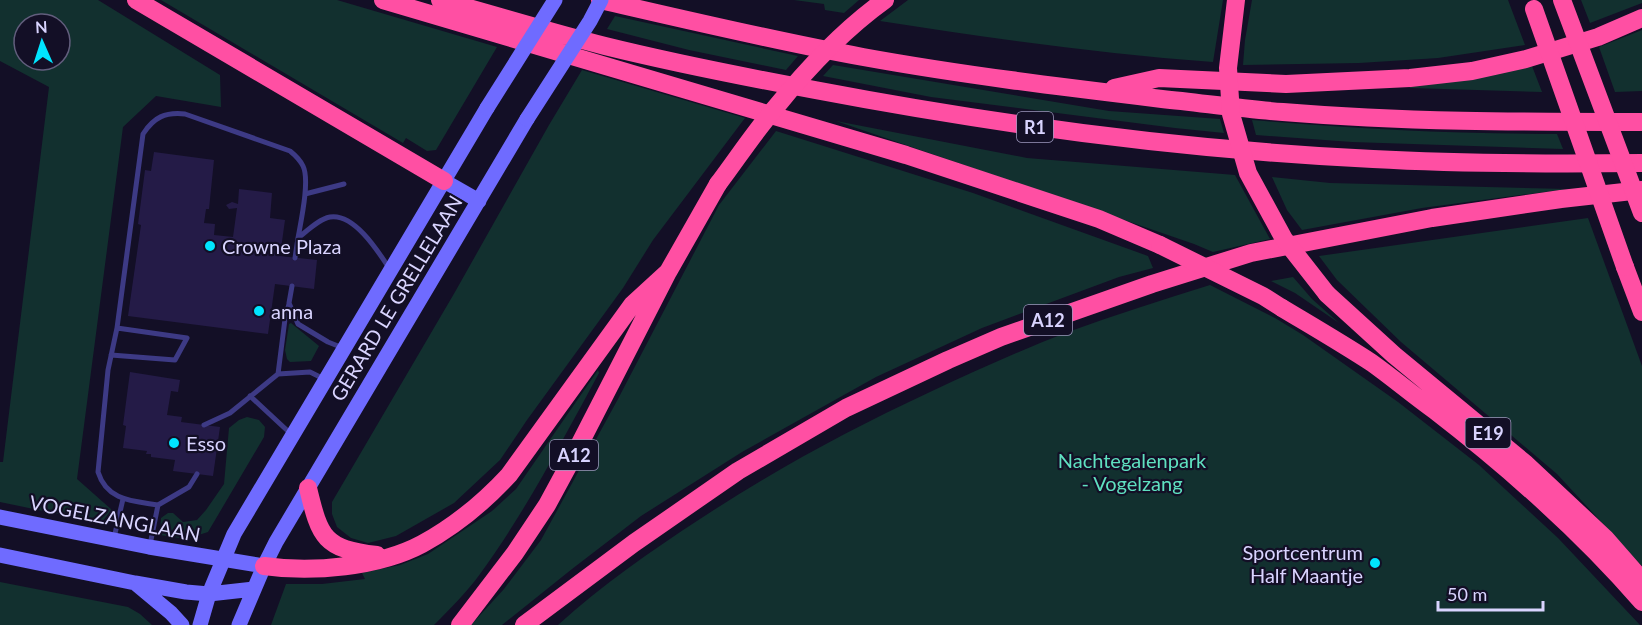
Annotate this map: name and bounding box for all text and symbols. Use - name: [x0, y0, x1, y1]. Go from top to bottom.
- north arrow: [12, 12, 72, 72]
- text: N: [35, 17, 48, 36]
- road number: R1: [1017, 112, 1053, 142]
- street label: GERARD LE GRELLELAAN: [325, 191, 467, 405]
- place label: Crowne Plaza: [222, 234, 342, 258]
- marker: Crowne Plaza: [203, 239, 217, 253]
- place label: anna: [271, 299, 313, 323]
- marker: anna: [252, 304, 266, 318]
- road number: A12: [1024, 305, 1072, 335]
- road number: E19: [1466, 418, 1510, 448]
- place label: Esso: [186, 431, 226, 455]
- marker: Esso: [167, 436, 181, 450]
- road number: A12: [550, 440, 598, 470]
- park label: Nachtegalenpark - Vogelzang: [1058, 448, 1207, 495]
- street label: VOGELZANGLAAN: [27, 490, 203, 546]
- place label: Sportcentrum Half Maantje: [1242, 540, 1363, 587]
- marker: Sportcentrum Half Maantje: [1368, 556, 1382, 570]
- scale bar: [1438, 574, 1543, 612]
- text: 50 m: [1447, 583, 1487, 605]

